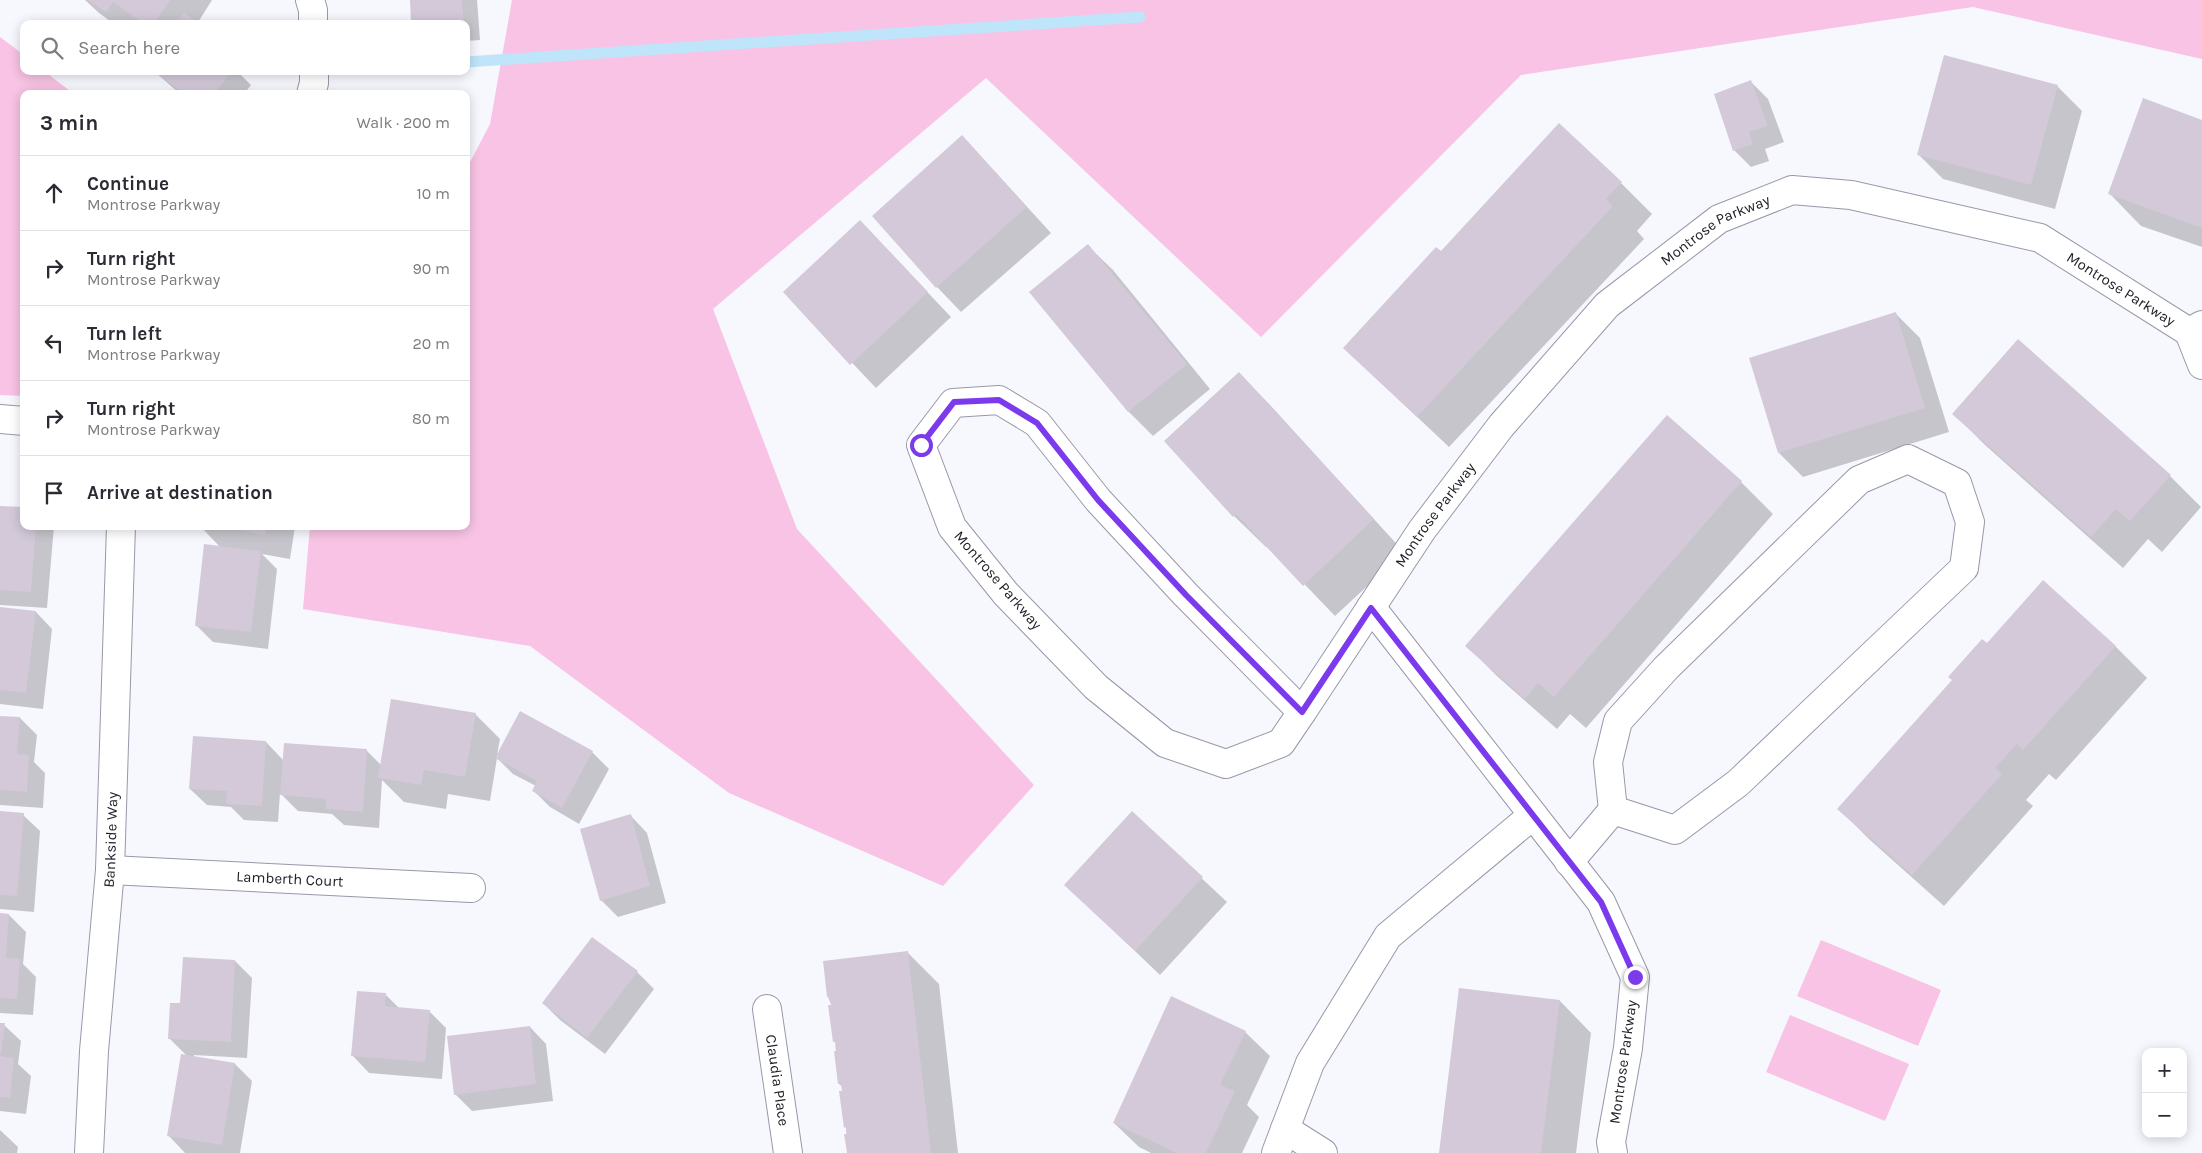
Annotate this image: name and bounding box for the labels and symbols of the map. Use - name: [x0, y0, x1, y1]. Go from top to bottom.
- street label: Montrose Parkway: [1657, 191, 1772, 269]
- street label: Montrose Parkway: [2063, 248, 2179, 330]
- route start: [910, 434, 933, 457]
- street label: Montrose Parkway: [1391, 459, 1479, 570]
- street label: Montrose Parkway: [950, 527, 1046, 633]
- street label: Bankside Way: [99, 792, 121, 888]
- street label: Lamberth Court: [236, 867, 344, 891]
- route end: [1624, 966, 1647, 989]
- street label: Montrose Parkway: [1605, 999, 1641, 1125]
- street label: Claudia Place: [762, 1033, 793, 1127]

